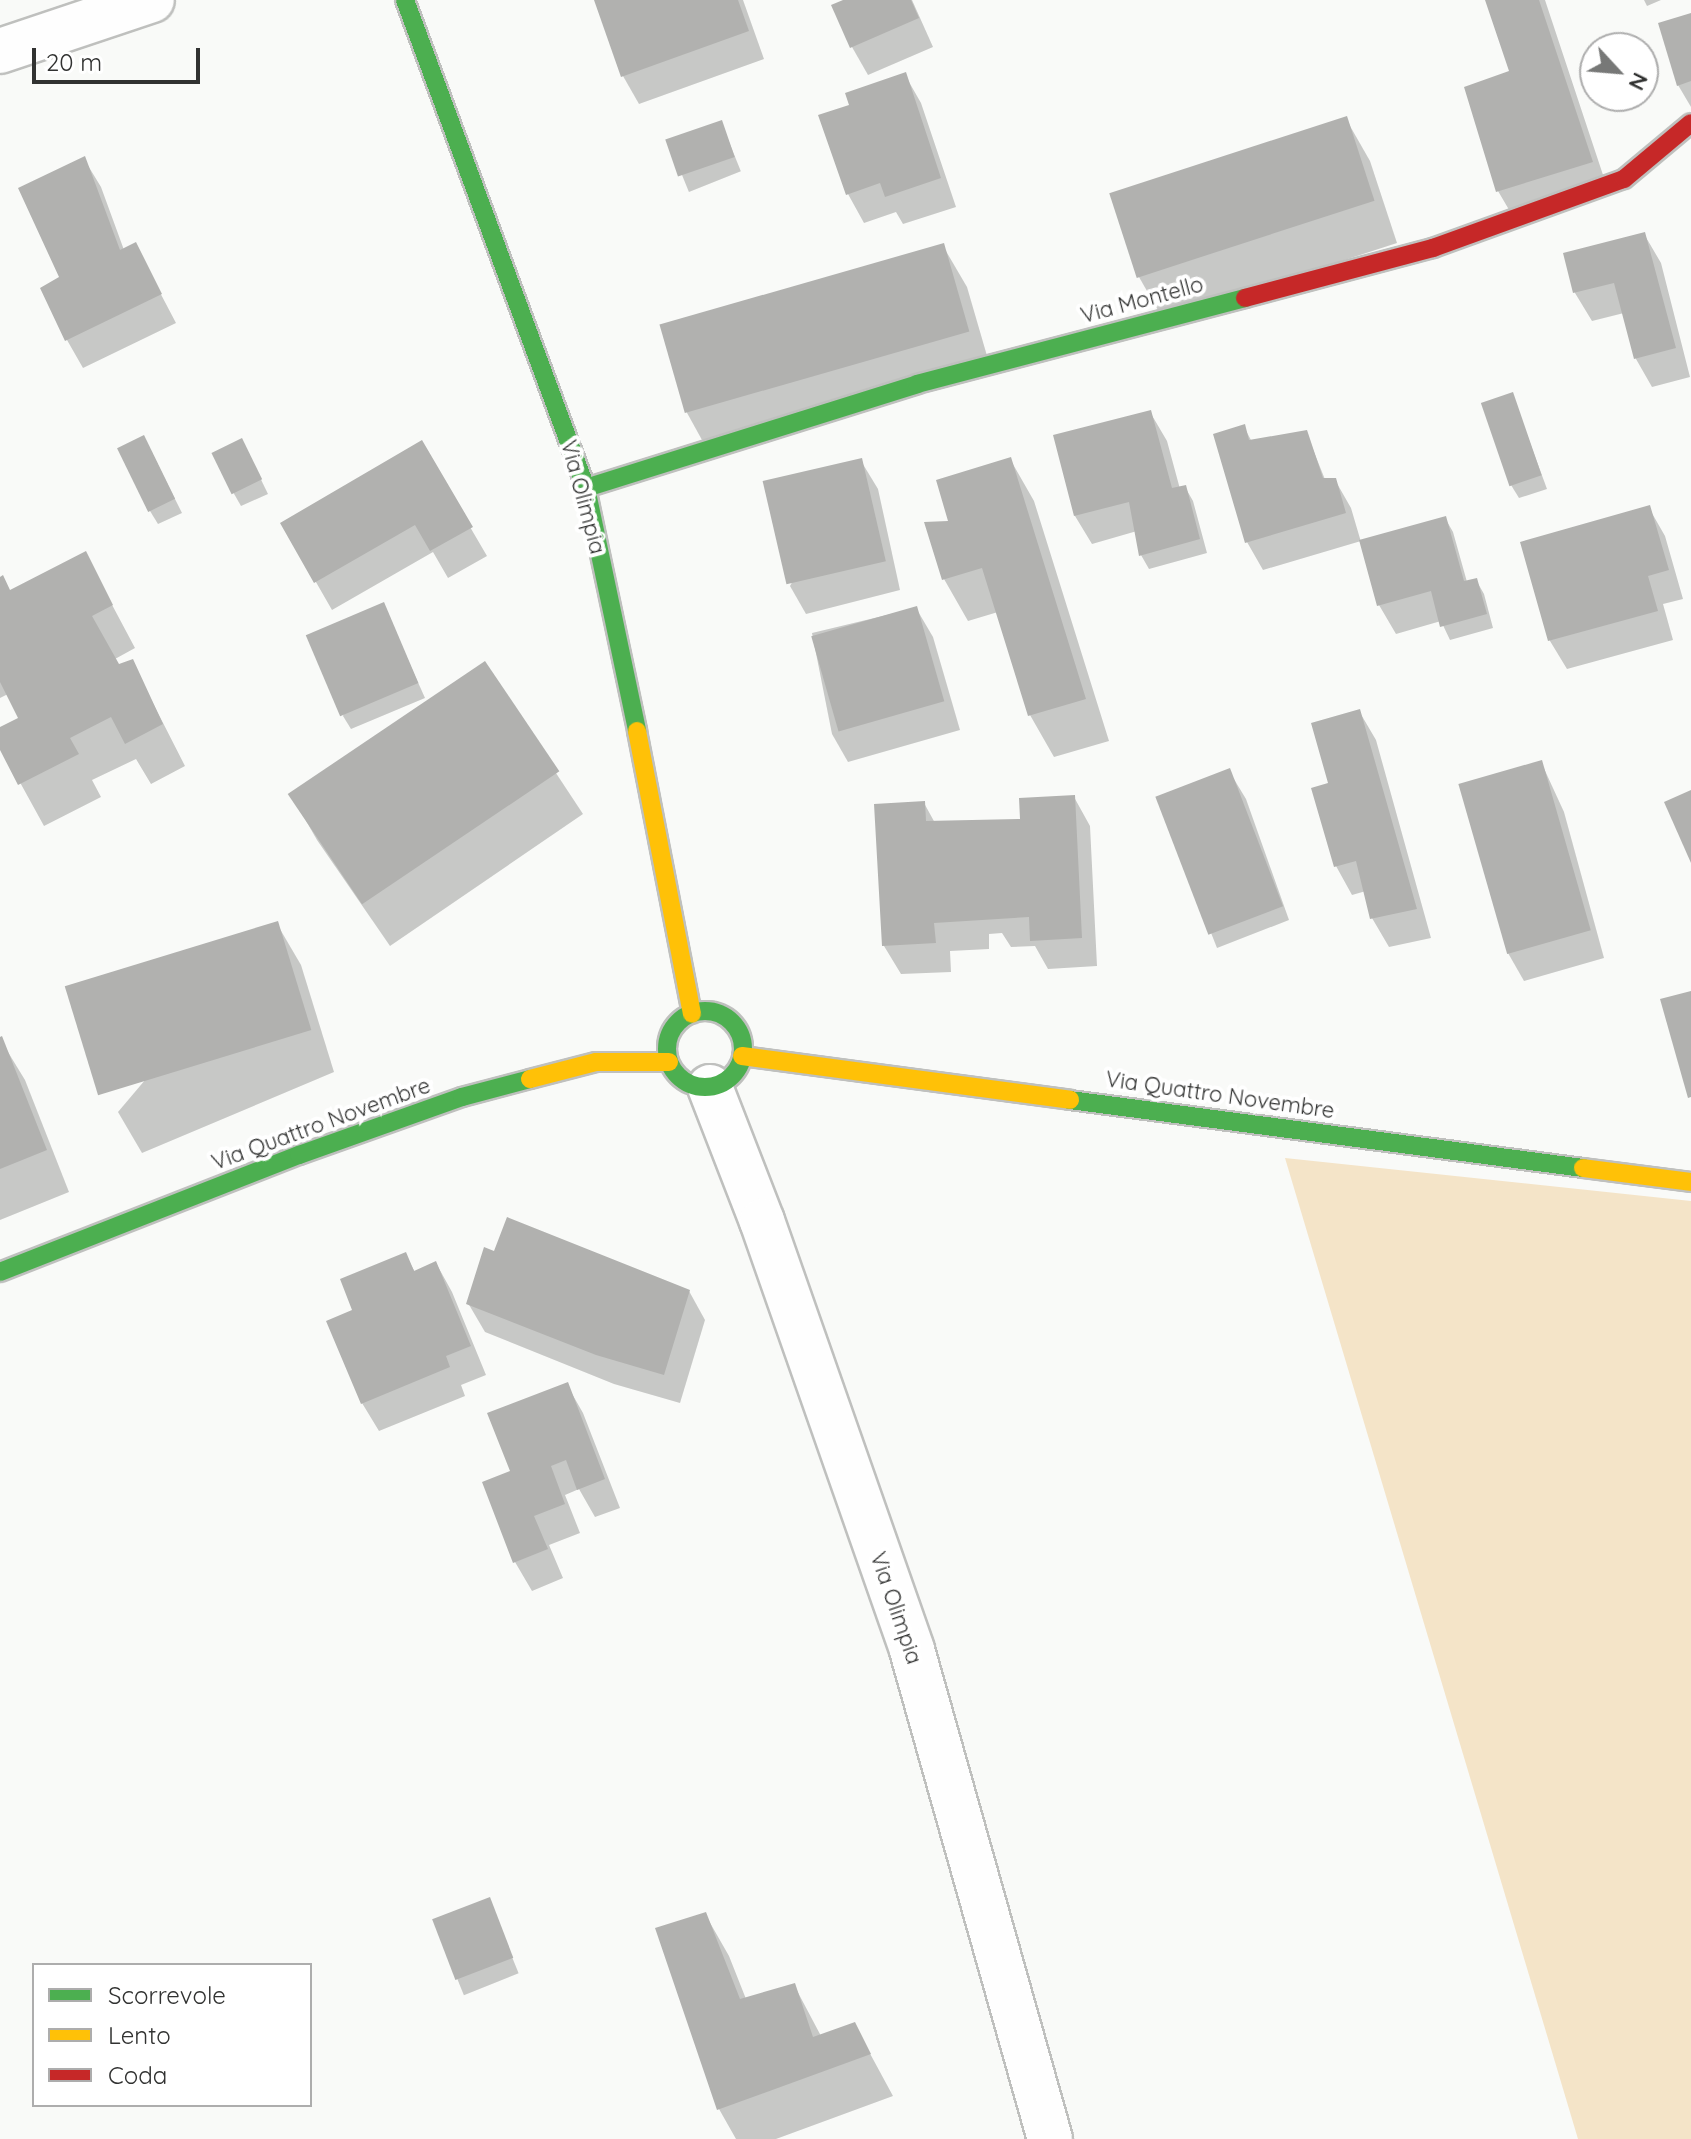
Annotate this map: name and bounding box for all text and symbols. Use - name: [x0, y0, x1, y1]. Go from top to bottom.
- scale bar: [36, 32, 204, 82]
- north arrow: [1579, 32, 1659, 112]
- text: 20 m: [46, 47, 102, 77]
- text: N: [1623, 68, 1655, 95]
- street label: Via Montello: [1078, 271, 1206, 329]
- street label: Via Olimpia: [555, 437, 611, 557]
- street label: Via Quattro Novembre: [1104, 1066, 1336, 1124]
- street label: Via Quattro Novembre: [208, 1072, 434, 1176]
- street label: Via Olimpia: [865, 1549, 927, 1667]
- legend: [32, 1963, 312, 2107]
- text: Scorrevole: [108, 1980, 226, 2010]
- text: Lento: [108, 2020, 171, 2050]
- text: Coda: [108, 2060, 167, 2090]

